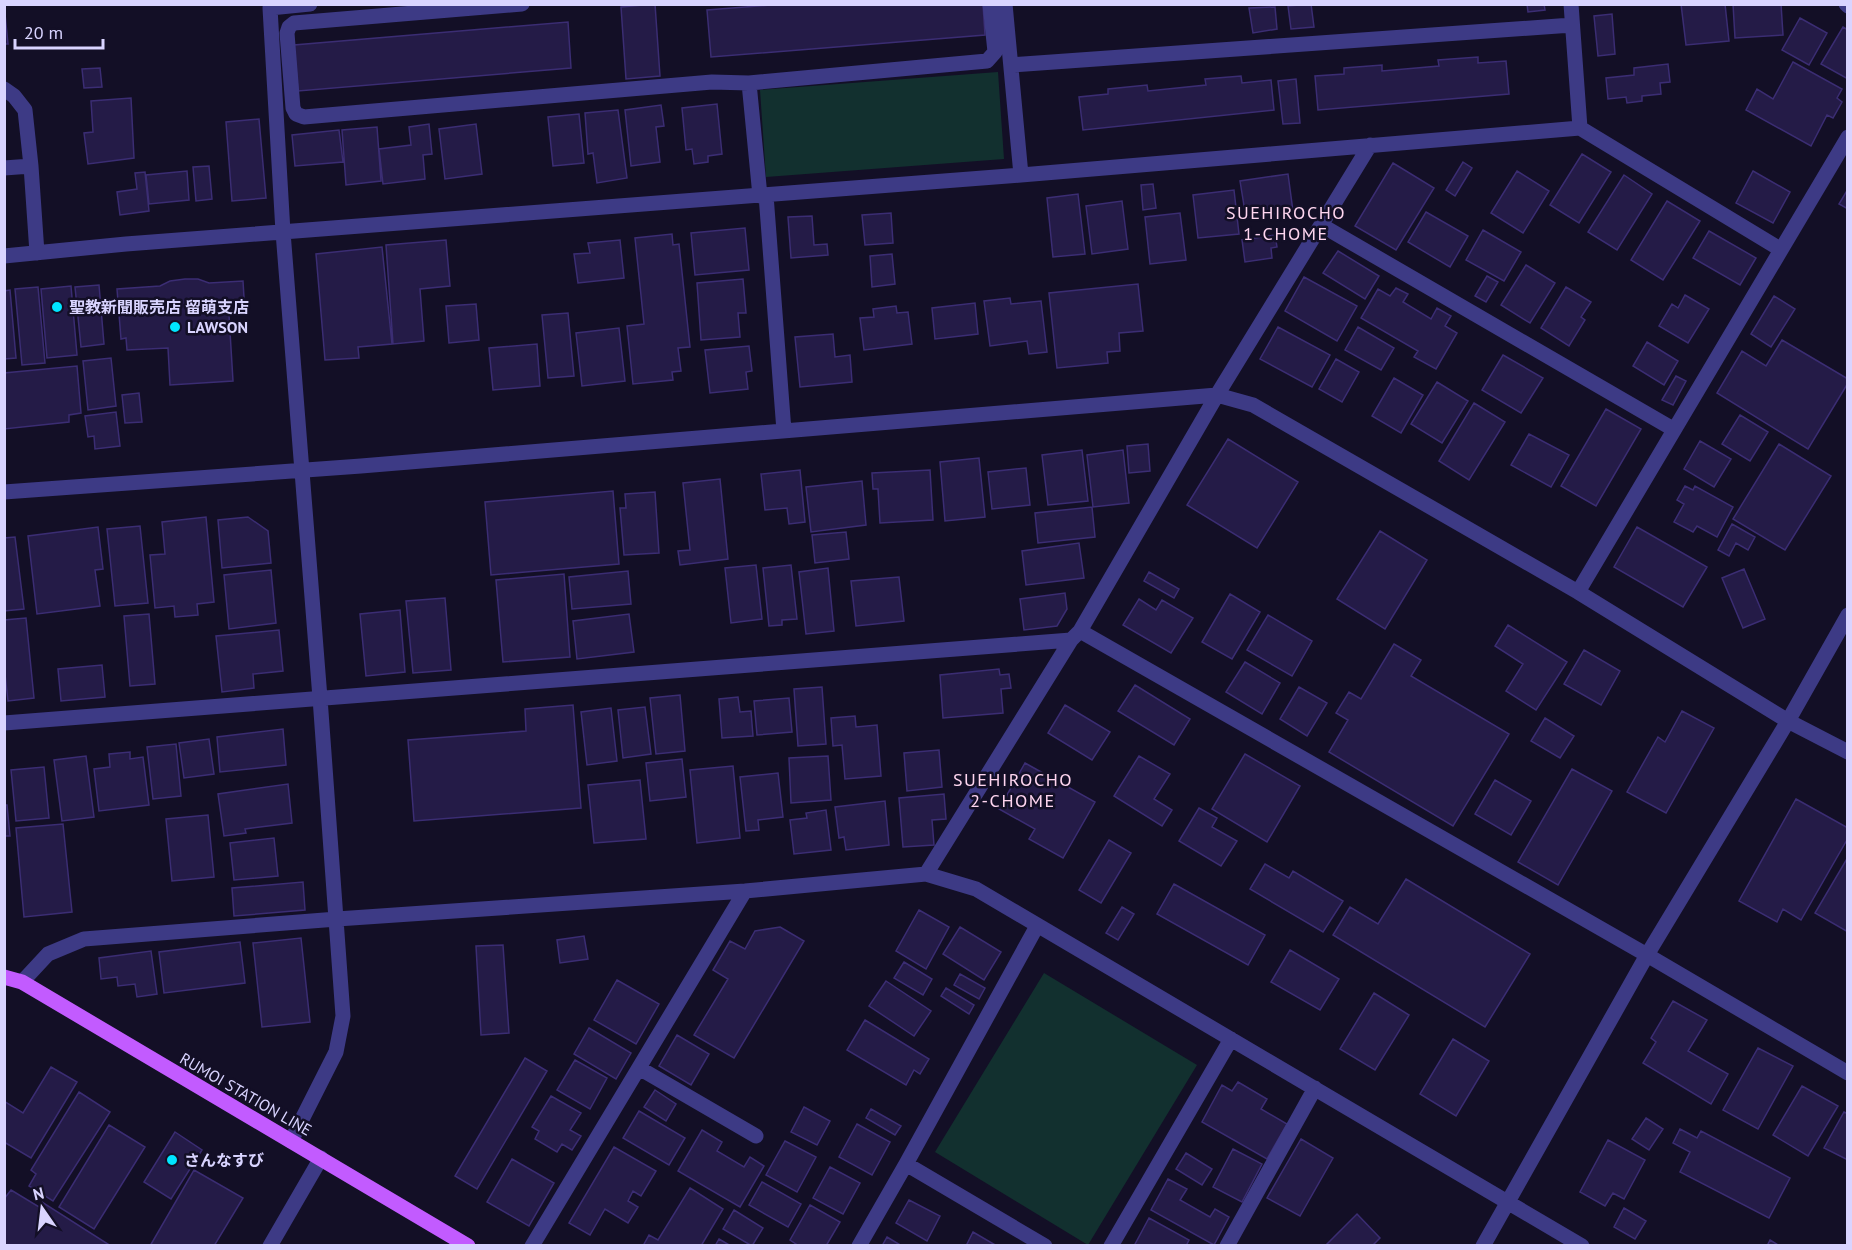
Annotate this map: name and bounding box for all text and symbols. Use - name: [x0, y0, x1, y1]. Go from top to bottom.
- scale bar: [15, 12, 104, 50]
- text: 20 m: [24, 21, 63, 44]
- district label: SUEHIROCHO 1-CHOME: [1226, 201, 1346, 245]
- place label: 聖教新聞販売店 留萌支店: [69, 297, 249, 317]
- marker: 聖教新聞販売店 留萌支店: [50, 300, 64, 314]
- place label: LAWSON: [187, 317, 248, 337]
- marker: LAWSON: [168, 320, 182, 334]
- district label: SUEHIROCHO 2-CHOME: [953, 768, 1073, 812]
- street label: RUMOI STATION LINE: [177, 1048, 315, 1140]
- place label: さんなすび: [184, 1150, 264, 1170]
- marker: さんなすび: [165, 1153, 179, 1167]
- north arrow: [12, 1178, 72, 1238]
- text: N: [31, 1182, 46, 1204]

